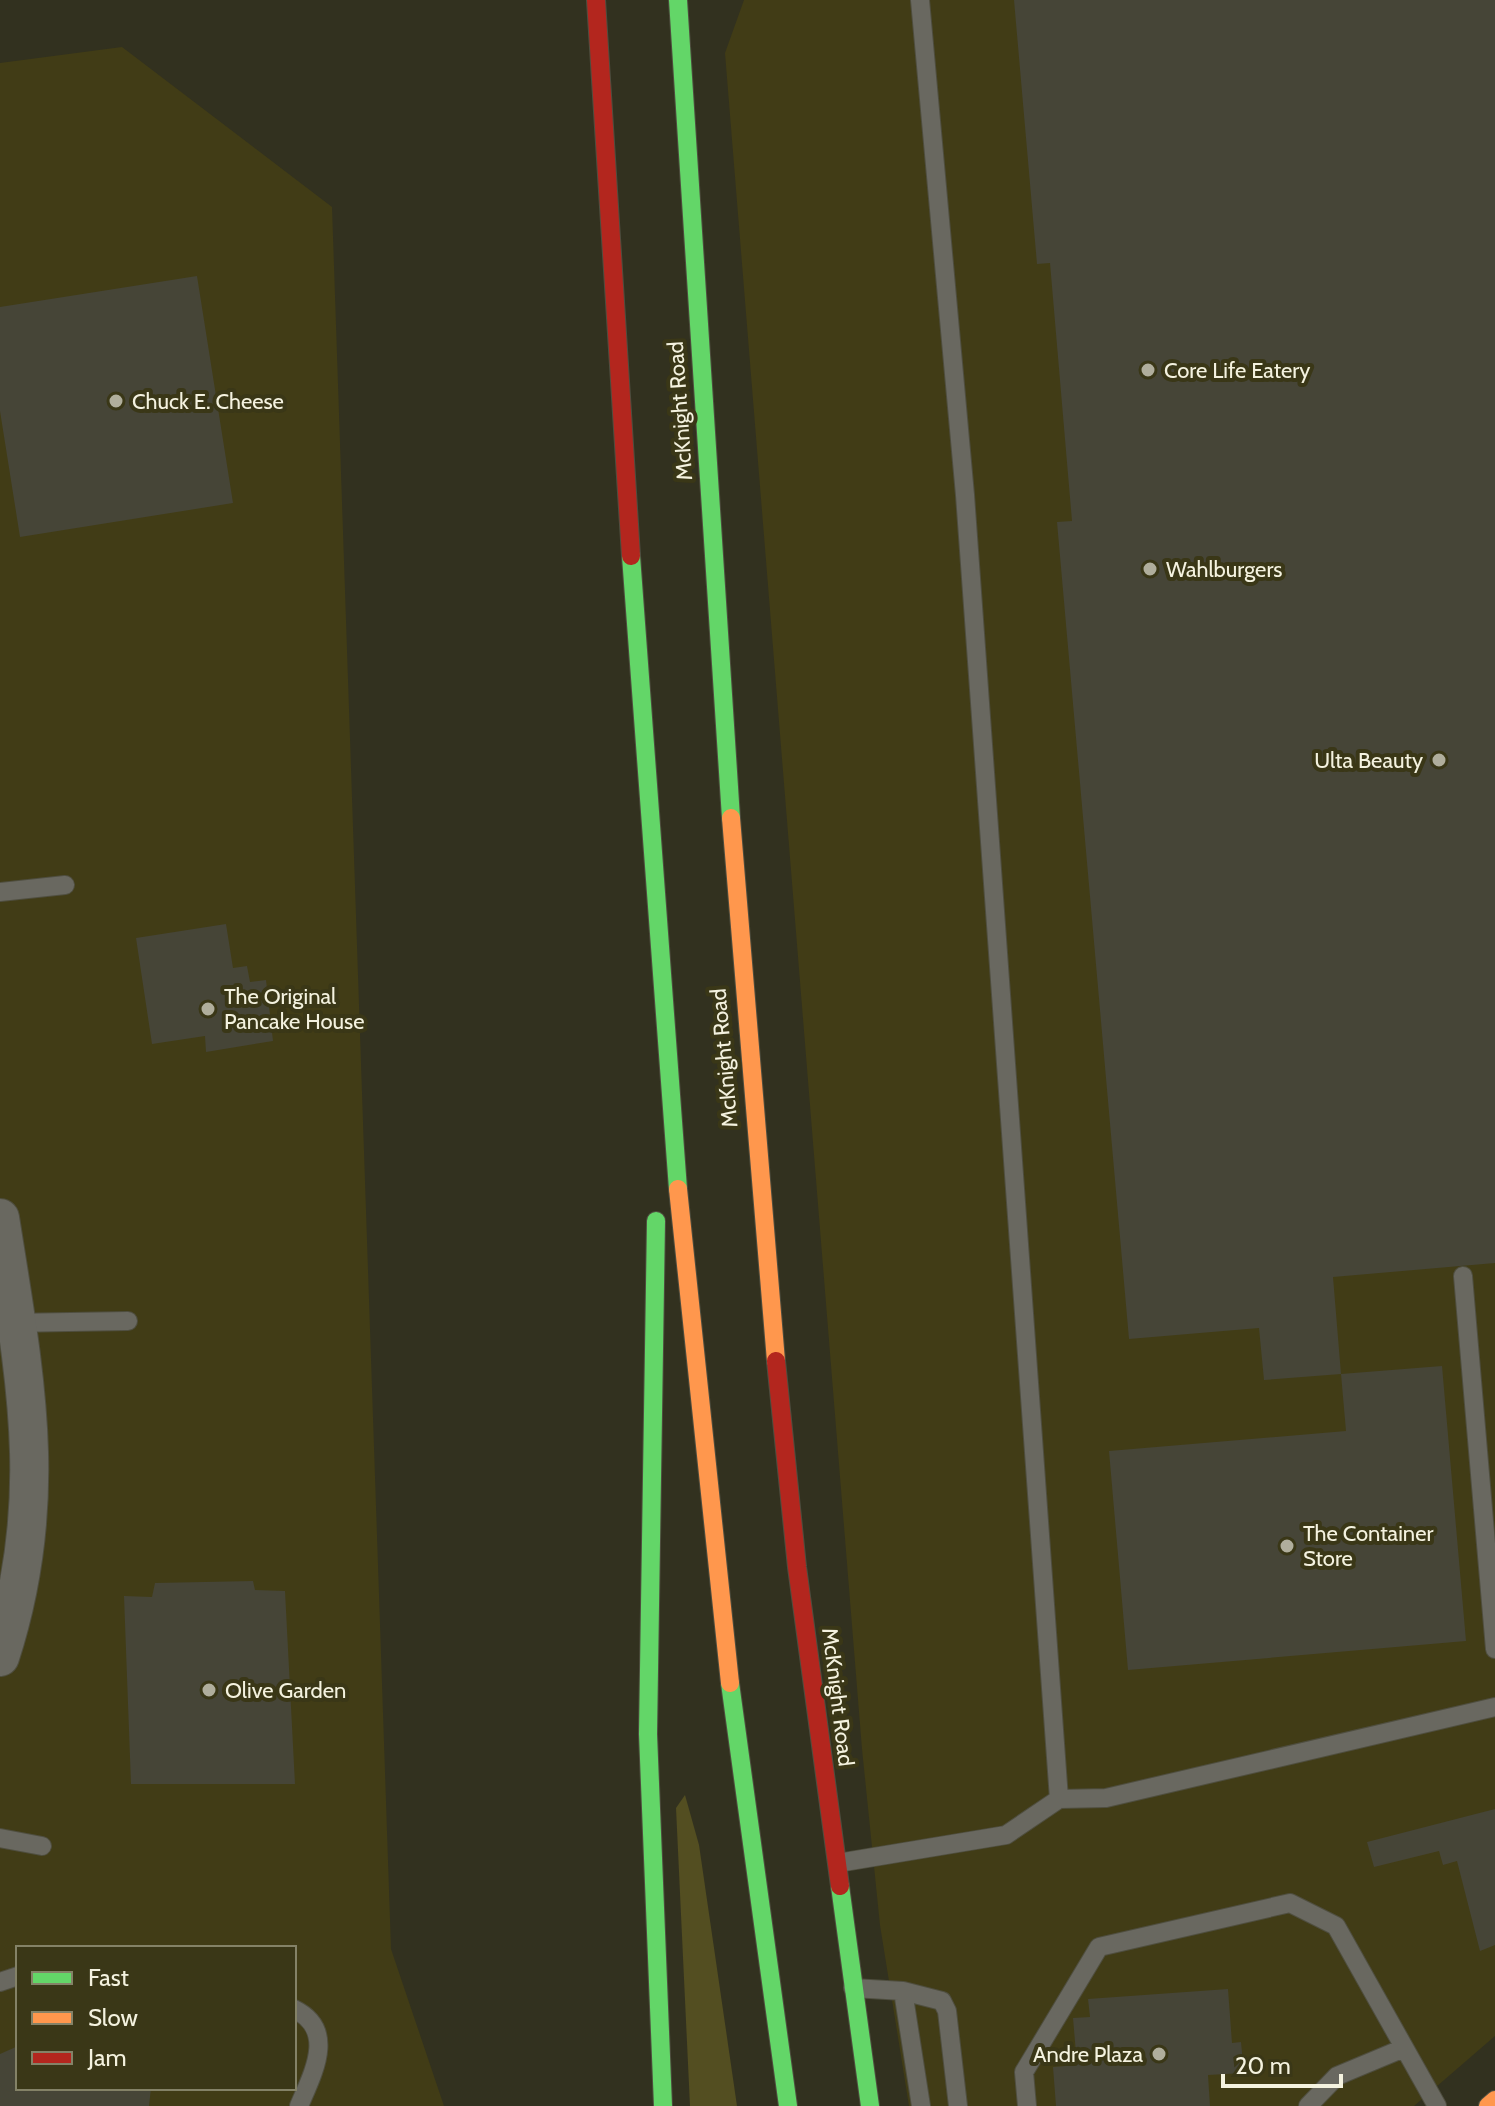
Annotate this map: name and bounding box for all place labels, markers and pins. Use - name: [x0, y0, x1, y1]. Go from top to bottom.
- place label: Core Life Eatery: [1164, 357, 1310, 384]
- marker: Core Life Eatery: [1139, 361, 1157, 379]
- place label: Chuck E. Cheese: [132, 388, 284, 415]
- marker: Chuck E. Cheese: [107, 392, 125, 410]
- place label: Wahlburgers: [1166, 556, 1282, 583]
- marker: Wahlburgers: [1141, 560, 1159, 578]
- place label: Ulta Beauty: [1314, 747, 1423, 774]
- marker: Ulta Beauty: [1430, 751, 1448, 769]
- place label: The Original Pancake House: [224, 983, 365, 1035]
- marker: The Original Pancake House: [199, 1000, 217, 1018]
- place label: The Container Store: [1303, 1520, 1433, 1572]
- marker: The Container Store: [1278, 1537, 1296, 1555]
- place label: Olive Garden: [225, 1677, 346, 1704]
- marker: Olive Garden: [200, 1681, 218, 1699]
- place label: Andre Plaza: [1033, 2041, 1143, 2068]
- marker: Andre Plaza: [1150, 2045, 1168, 2063]

